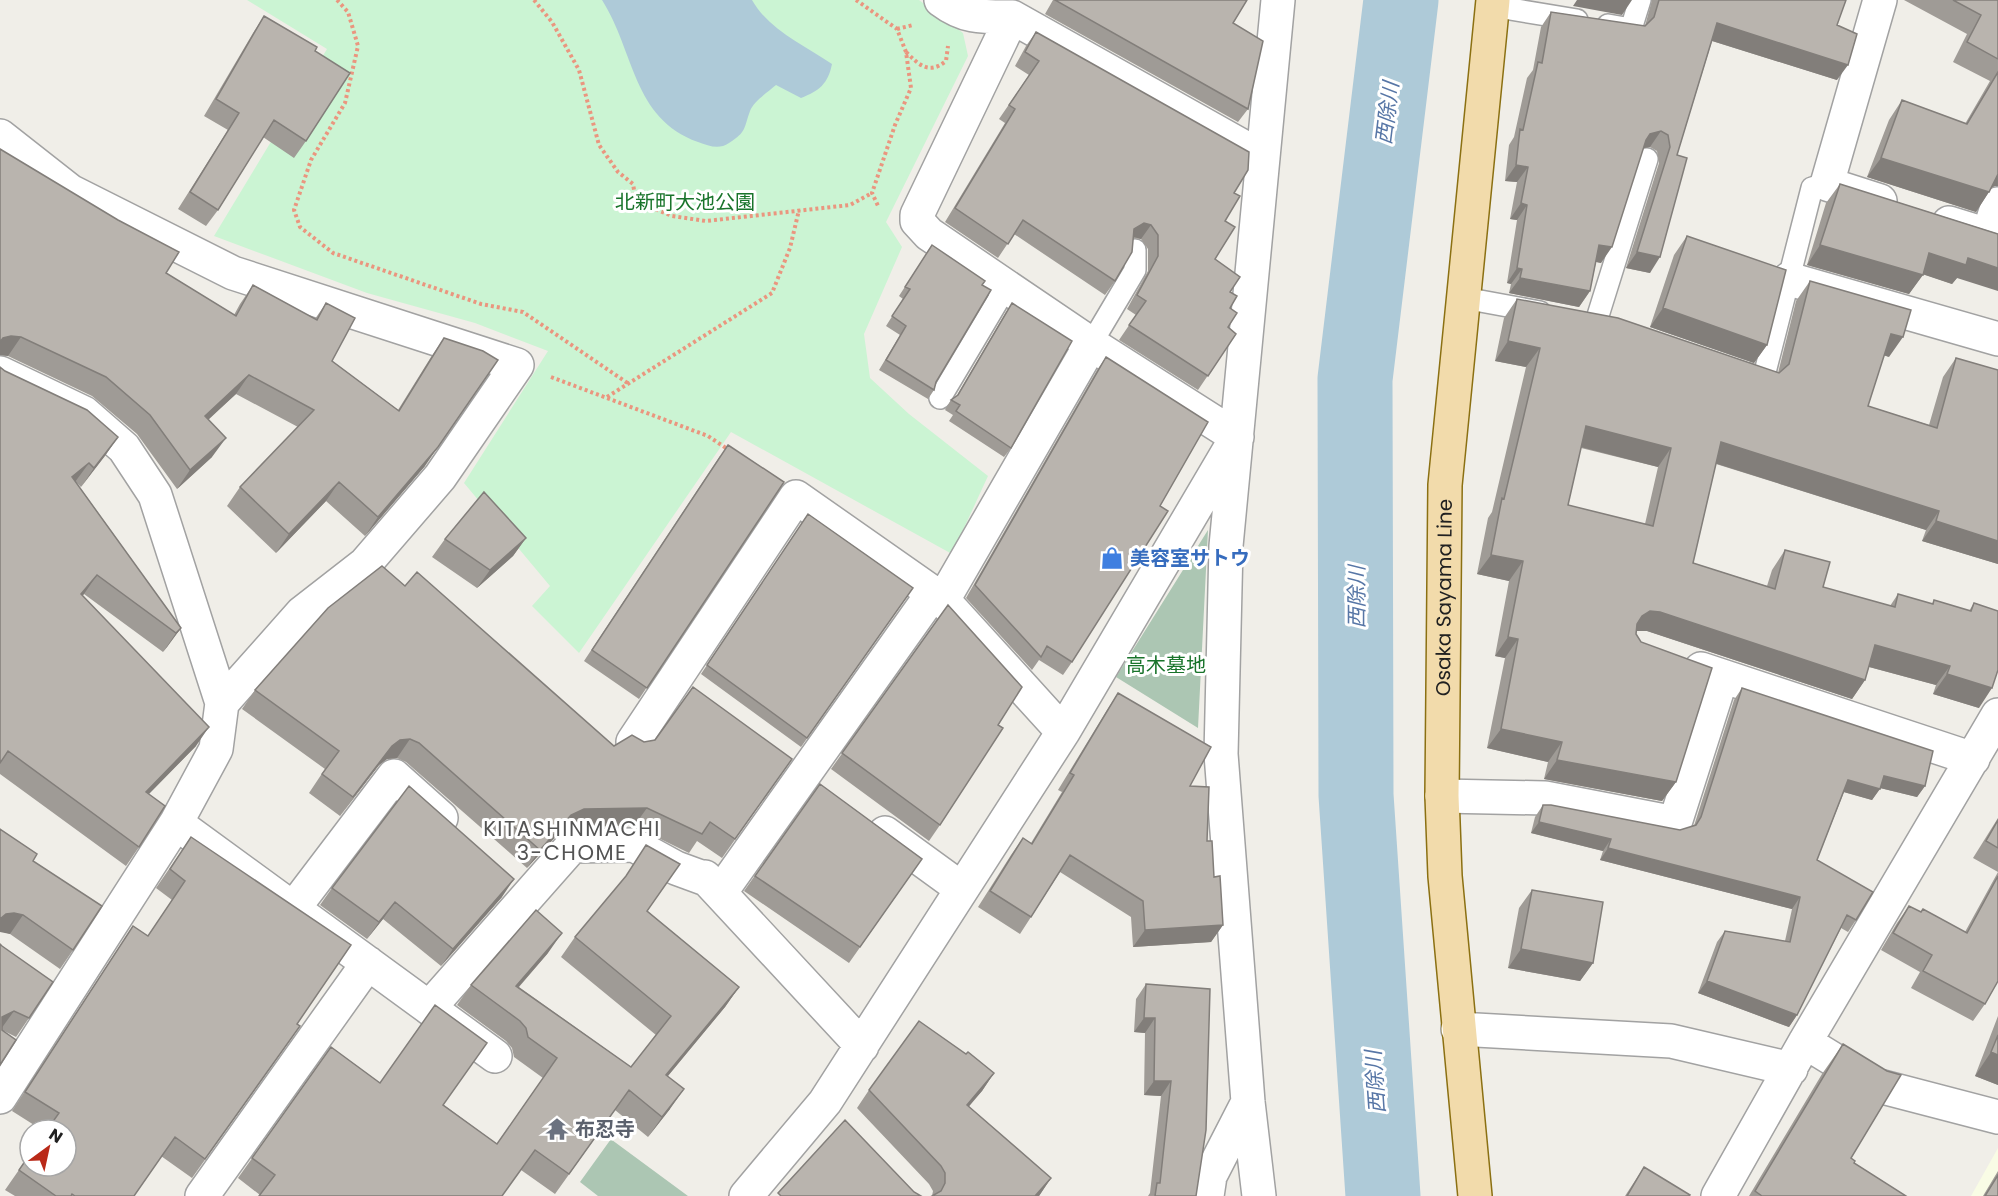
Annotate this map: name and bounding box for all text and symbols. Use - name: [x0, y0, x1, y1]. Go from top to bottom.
- water label: 西除川: [1369, 78, 1405, 146]
- park label: 北新町大池公園: [615, 188, 755, 216]
- street label: Osaka Sayama Line: [1429, 499, 1459, 696]
- place label: 美容室サトウ: [1130, 544, 1250, 572]
- shop icon: 美容室サトウ: [1099, 545, 1125, 571]
- water label: 西除川: [1342, 564, 1371, 629]
- park label: 高木墓地: [1126, 651, 1206, 679]
- district label: KITASHINMACHI 3-CHOME: [483, 814, 661, 867]
- water label: 西除川: [1358, 1048, 1392, 1114]
- place label: 布忍寺: [575, 1115, 635, 1143]
- temple icon: 布忍寺: [544, 1116, 570, 1142]
- north arrow: [18, 1118, 78, 1178]
- text: N: [45, 1123, 67, 1149]

